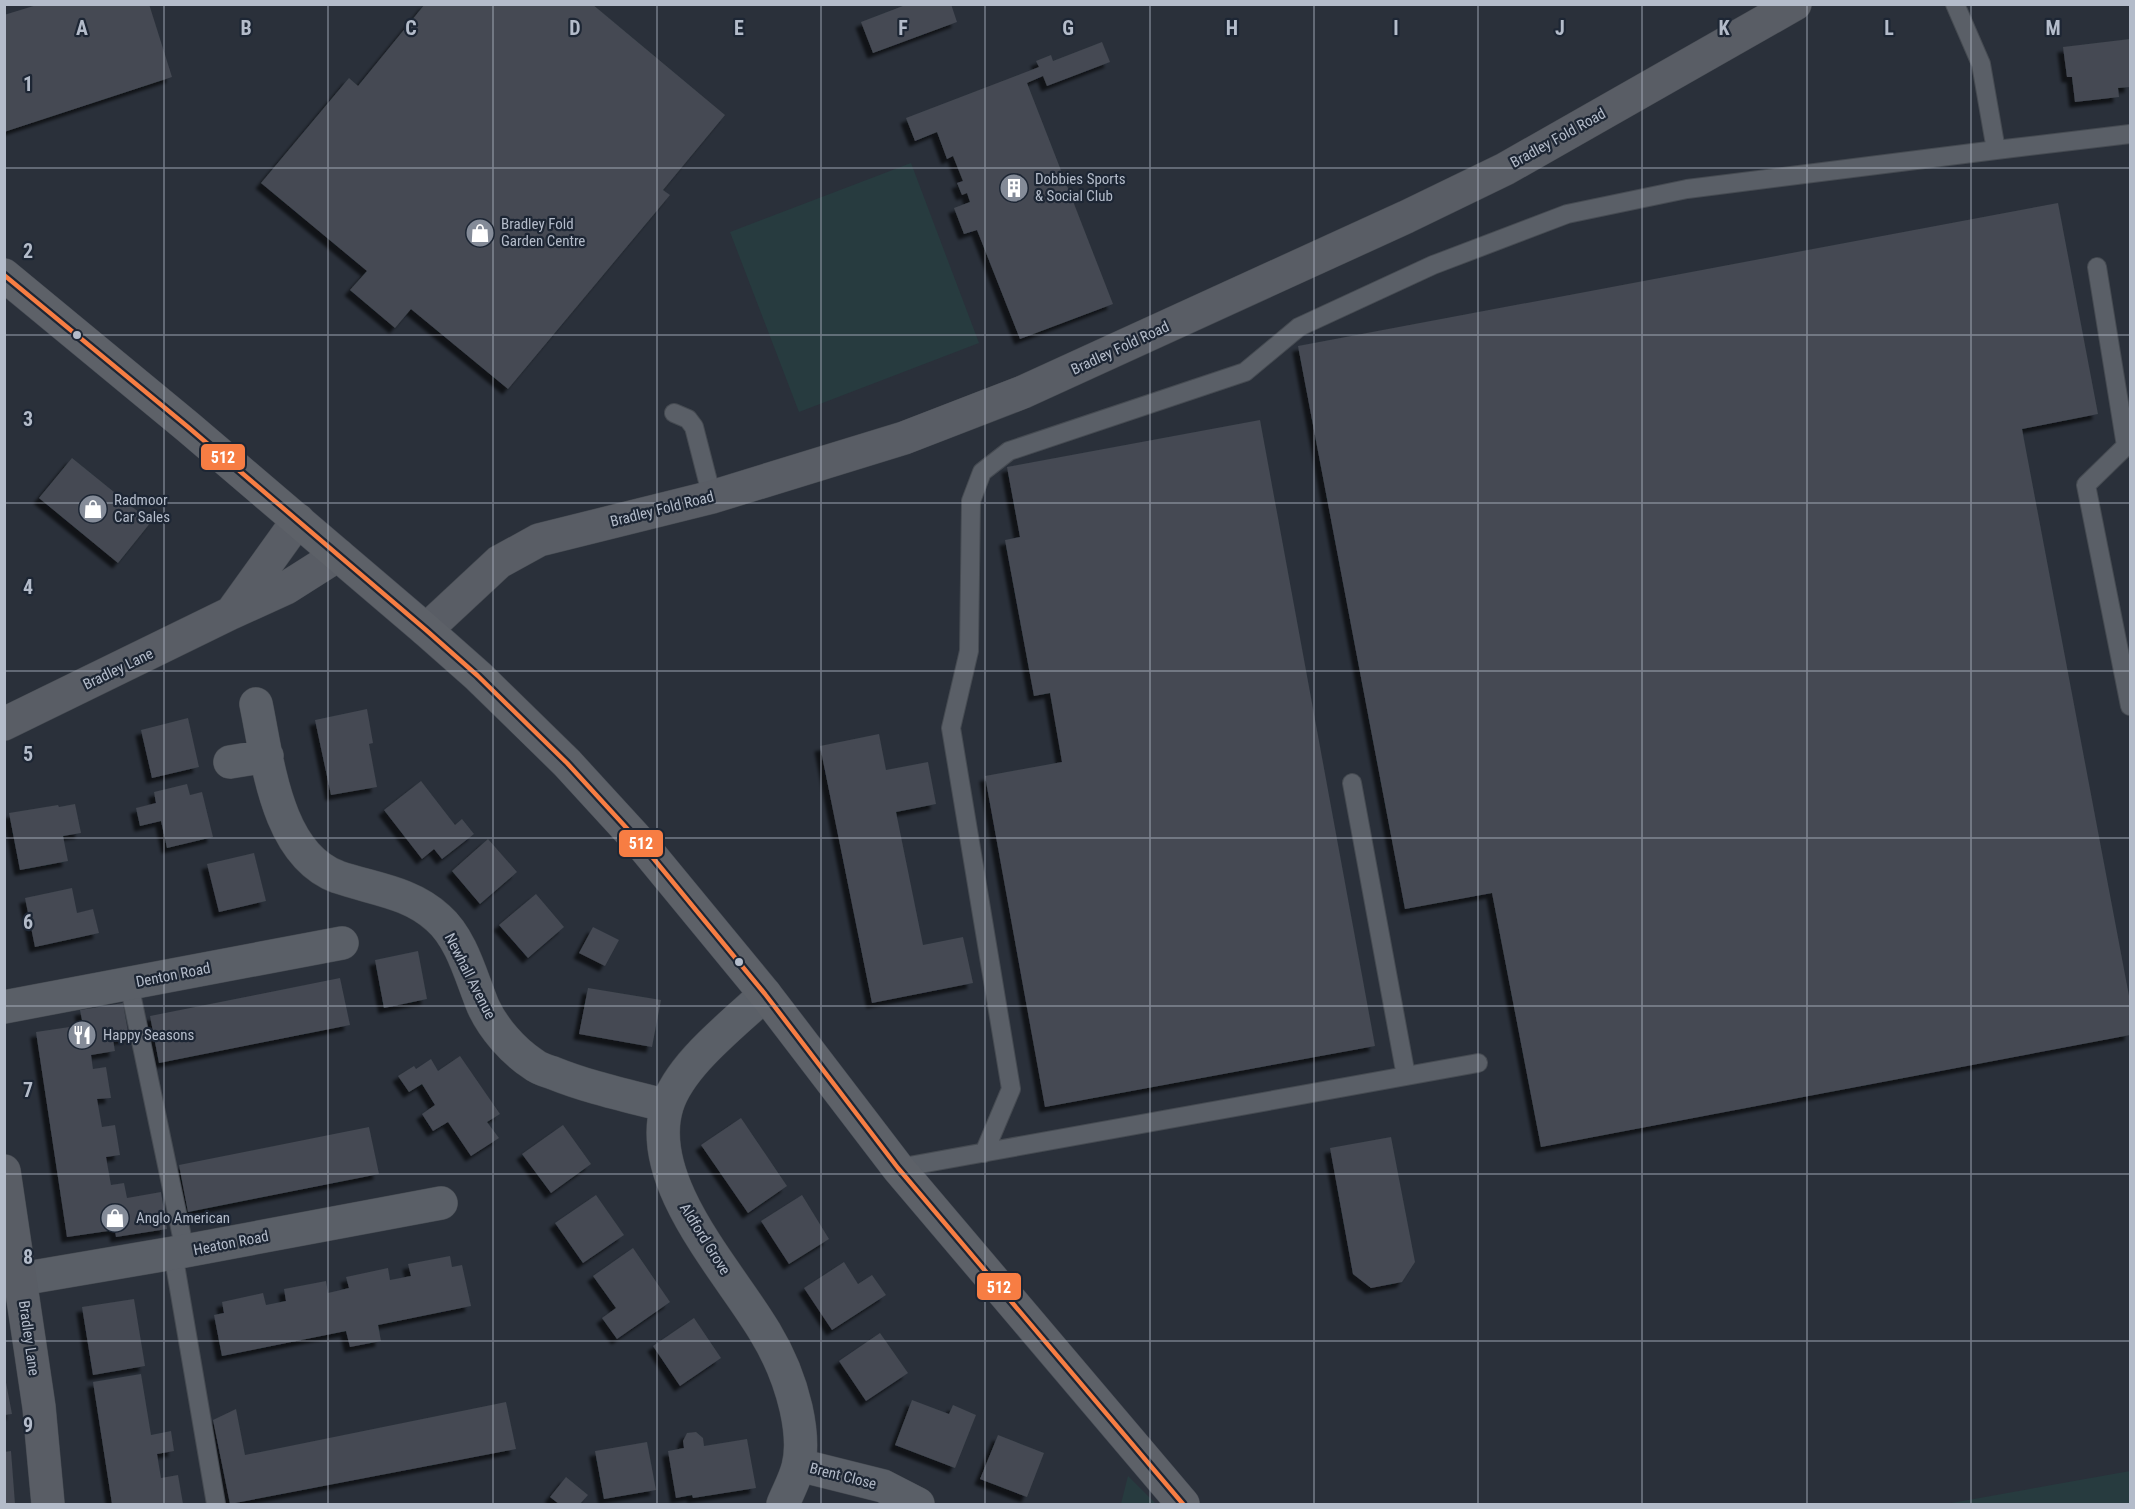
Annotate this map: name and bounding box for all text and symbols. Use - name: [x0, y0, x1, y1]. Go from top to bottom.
- text: A: [76, 16, 88, 40]
- text: B: [240, 16, 252, 40]
- text: C: [405, 16, 417, 40]
- text: D: [569, 16, 581, 40]
- text: E: [734, 16, 744, 40]
- text: F: [898, 16, 908, 40]
- text: G: [1062, 16, 1074, 40]
- text: H: [1226, 16, 1238, 40]
- text: I: [1393, 16, 1399, 40]
- text: J: [1555, 16, 1565, 40]
- text: K: [1718, 16, 1730, 40]
- text: L: [1884, 16, 1894, 40]
- text: M: [2045, 16, 2061, 40]
- text: 1: [23, 72, 33, 96]
- street label: Bradley Fold Road: [1507, 104, 1609, 172]
- place label: Dobbies Sports & Social Club: [1035, 170, 1126, 205]
- building icon: Dobbies Sports & Social Club: [998, 172, 1030, 204]
- place label: Bradley Fold Garden Centre: [501, 215, 585, 250]
- shop icon: Bradley Fold Garden Centre: [464, 217, 496, 249]
- text: 2: [23, 239, 33, 263]
- street label: Bradley Fold Road: [1068, 317, 1172, 379]
- unlabelled marker: [71, 329, 83, 341]
- text: 3: [23, 407, 33, 431]
- line badge: 512: [200, 443, 246, 471]
- text: 512: [211, 448, 235, 467]
- street label: Bradley Fold Road: [608, 487, 716, 531]
- place label: Radmoor Car Sales: [114, 491, 170, 526]
- shop icon: Radmoor Car Sales: [77, 493, 109, 525]
- text: 4: [23, 575, 33, 599]
- street label: Bradley Lane: [80, 644, 156, 694]
- text: 5: [23, 742, 33, 766]
- line badge: 512: [618, 829, 664, 858]
- text: 512: [629, 834, 653, 853]
- text: 6: [23, 910, 33, 934]
- street label: Newhall Avenue: [441, 930, 499, 1022]
- unlabelled marker: [733, 956, 745, 968]
- street label: Denton Road: [134, 959, 212, 991]
- restaurant icon: Happy Seasons: [66, 1019, 98, 1051]
- place label: Happy Seasons: [103, 1026, 195, 1044]
- text: 7: [23, 1078, 33, 1102]
- street label: Aldford Grove: [676, 1200, 734, 1278]
- shop icon: Anglo American: [99, 1202, 131, 1234]
- place label: Anglo American: [136, 1209, 230, 1227]
- street label: Heaton Road: [192, 1227, 270, 1259]
- text: 8: [23, 1245, 33, 1269]
- line badge: 512: [976, 1272, 1022, 1301]
- text: 512: [987, 1278, 1011, 1297]
- street label: Bradley Lane: [15, 1299, 43, 1377]
- text: 9: [23, 1413, 33, 1437]
- street label: Brent Close: [808, 1459, 878, 1493]

